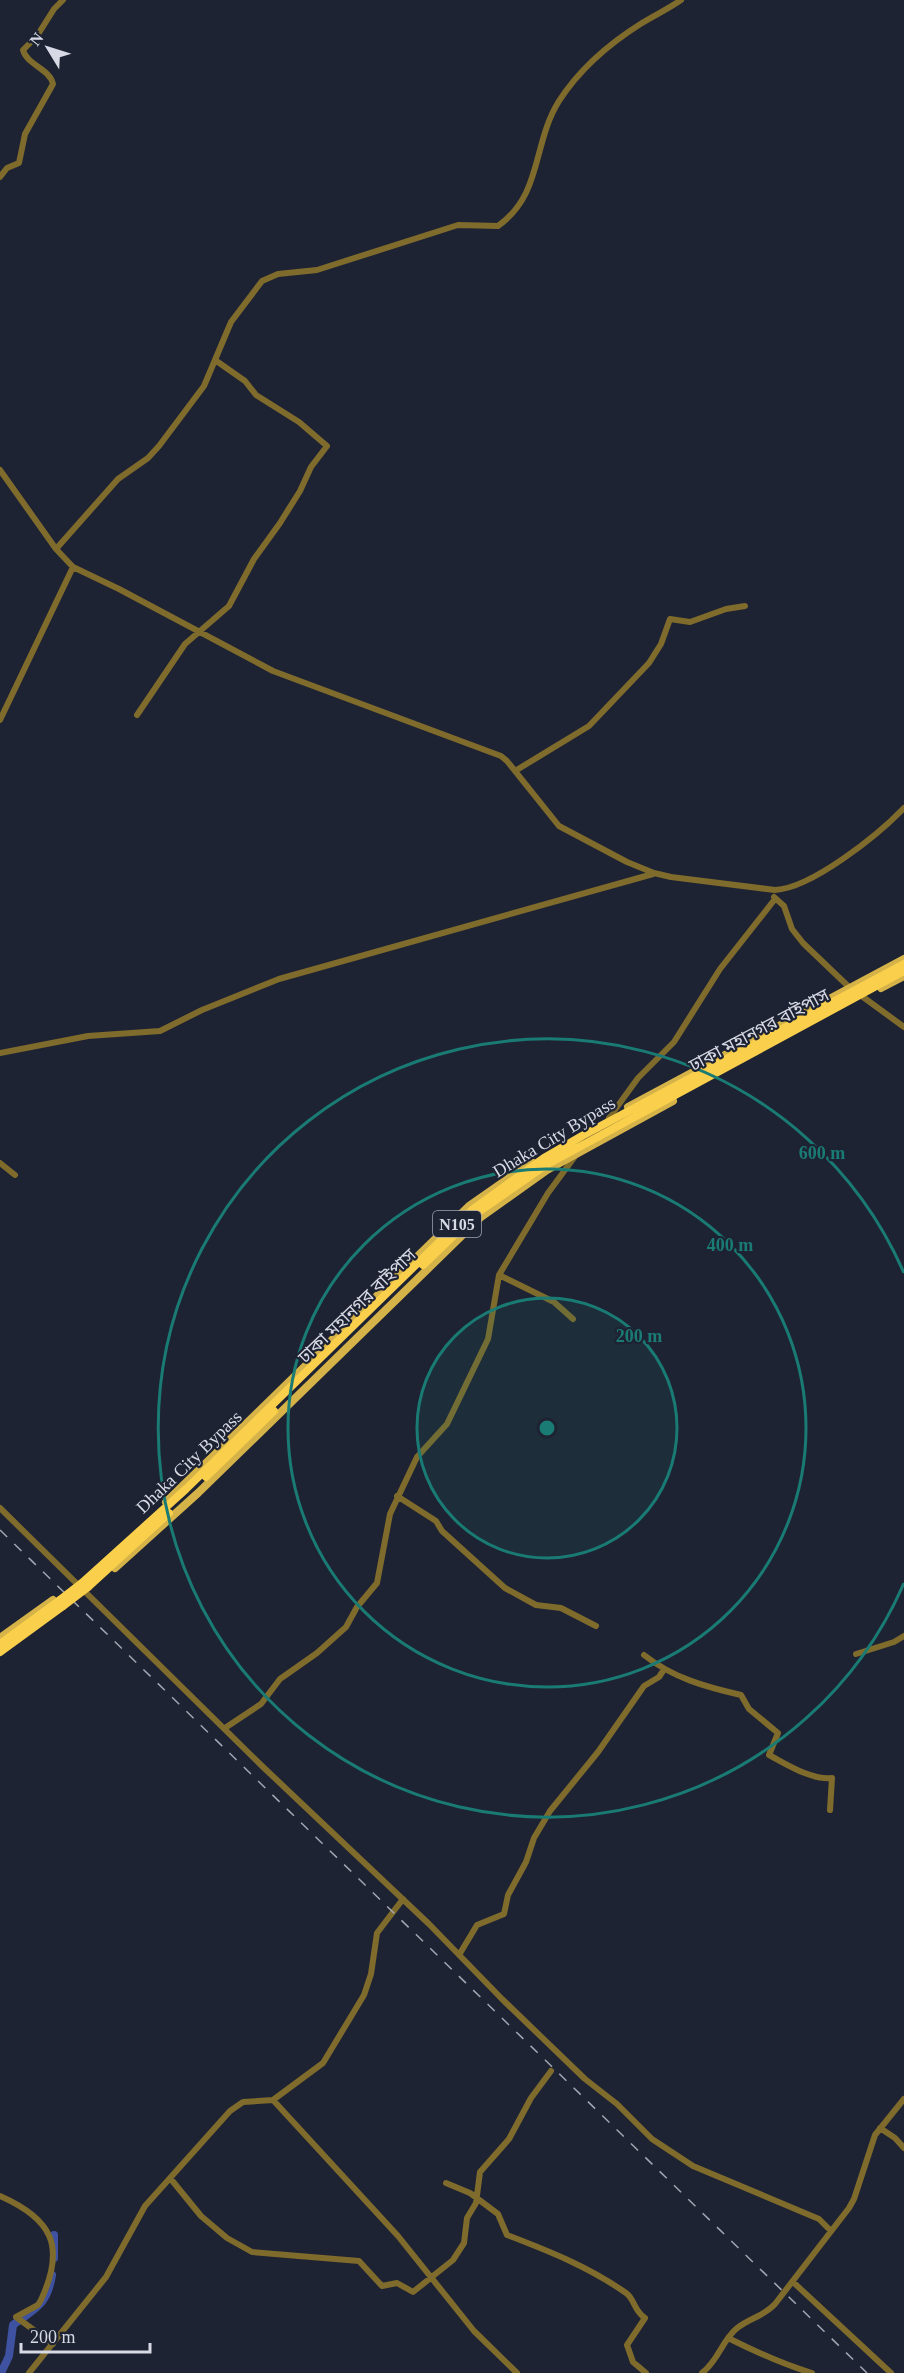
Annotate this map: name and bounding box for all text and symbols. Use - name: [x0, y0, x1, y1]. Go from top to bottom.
- north arrow: [18, 18, 78, 78]
- text: N: [26, 29, 47, 49]
- street label: ঢাকা মহানগর বাইপাস: [685, 984, 833, 1076]
- street label: Dhaka City Bypass: [489, 1093, 619, 1181]
- text: 600 m: [799, 1143, 845, 1163]
- road number: N105: [433, 1211, 481, 1237]
- text: 400 m: [707, 1235, 753, 1255]
- street label: ঢাকা মহানগর বাইপাস: [293, 1244, 420, 1368]
- text: 200 m: [616, 1326, 662, 1346]
- street label: Dhaka City Bypass: [132, 1407, 246, 1517]
- centre of rings: [537, 1418, 557, 1438]
- scale bar: [21, 2316, 150, 2354]
- text: 200 m: [30, 2327, 76, 2347]

